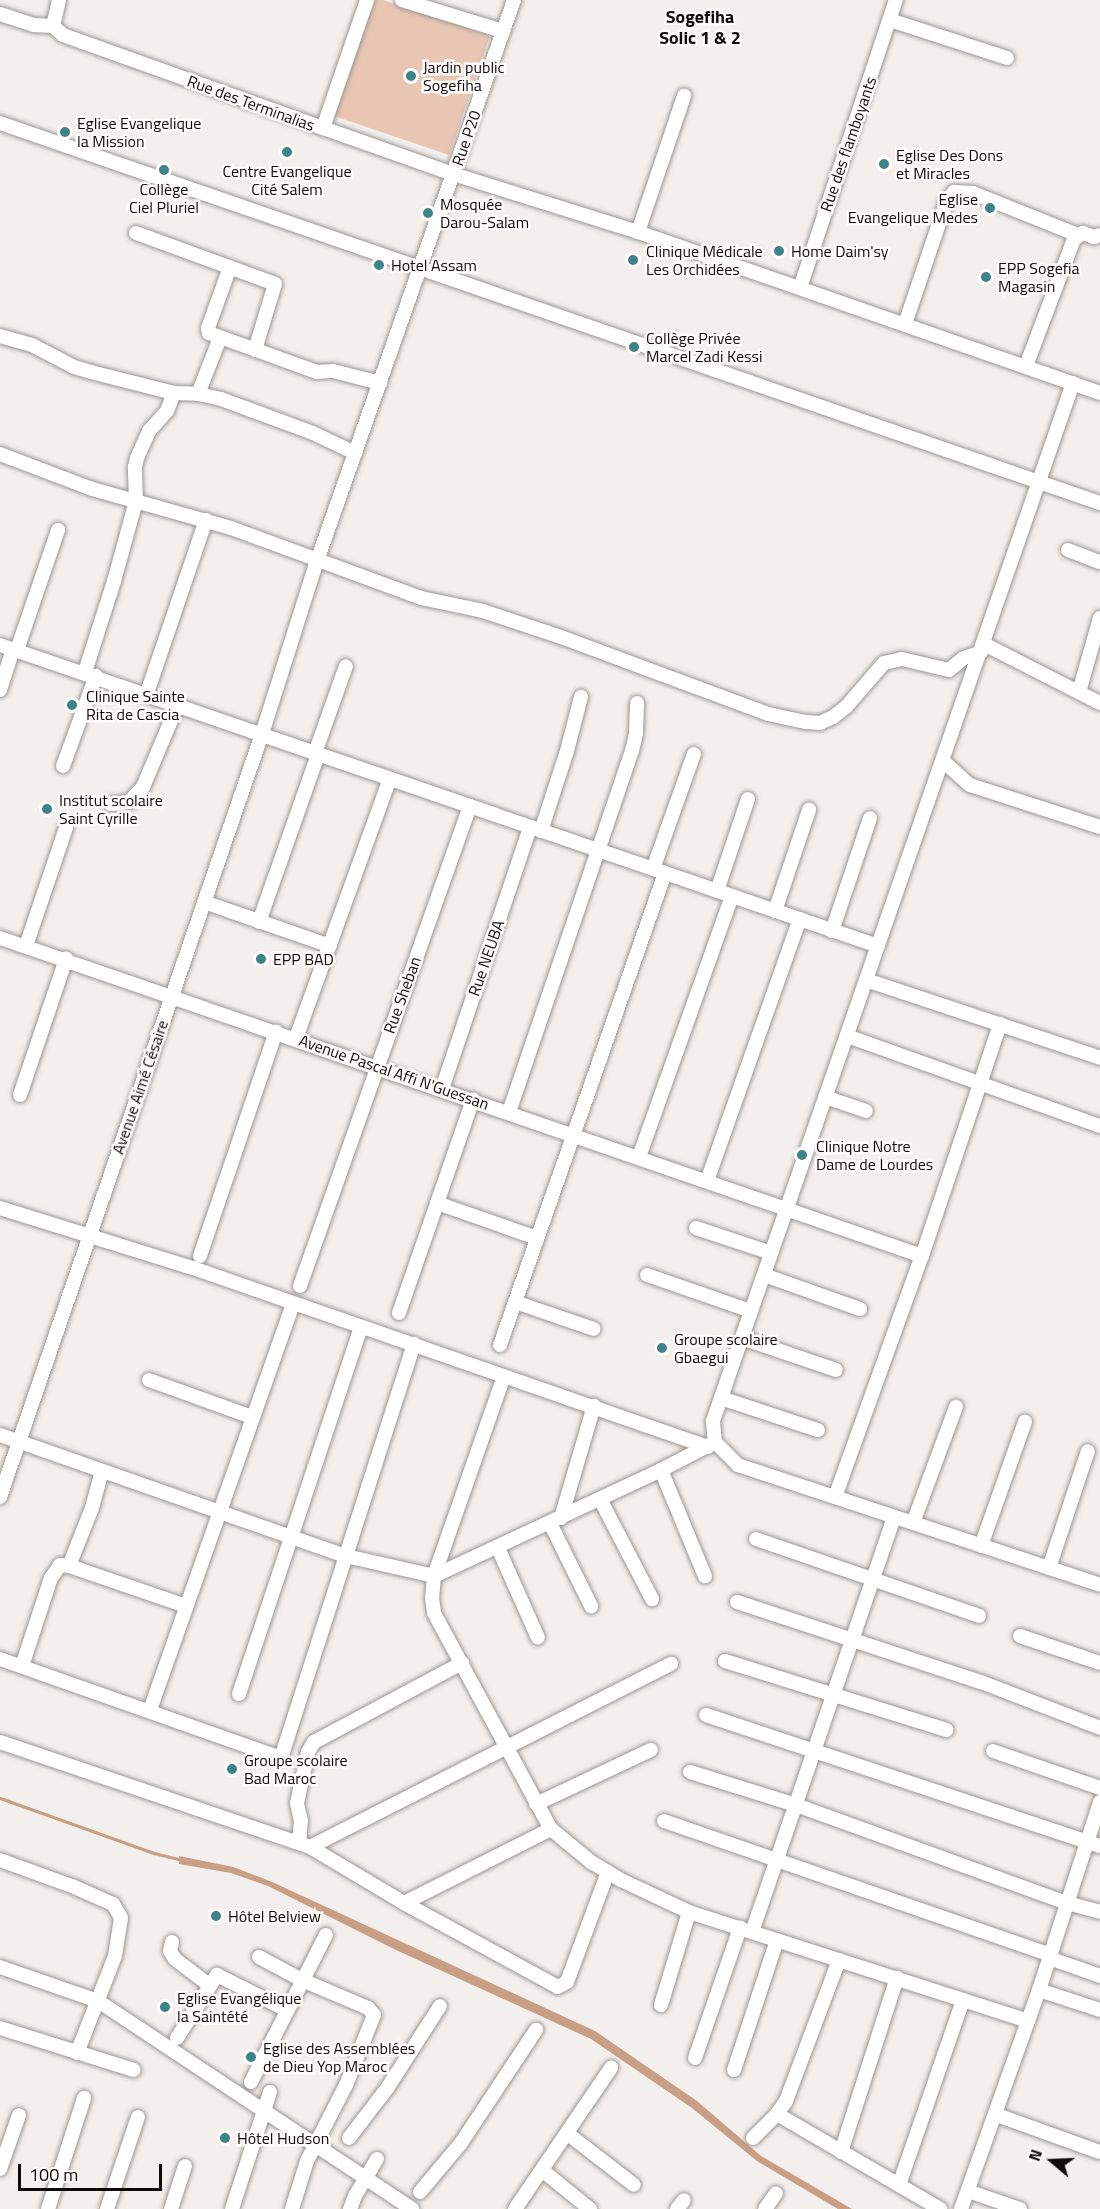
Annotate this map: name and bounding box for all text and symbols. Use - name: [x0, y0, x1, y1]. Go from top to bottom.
- district label: Sogefiha Solic 1 & 2: [659, 7, 741, 50]
- place label: Jardin public Sogefiha: [423, 57, 505, 95]
- marker: Jardin public Sogefiha: [404, 69, 418, 83]
- street label: Rue des Terminalias: [185, 71, 317, 135]
- street label: Rue des flamboyants: [816, 74, 880, 214]
- street label: Rue P20: [448, 108, 484, 168]
- place label: Eglise Evangelique la Mission: [77, 113, 201, 151]
- marker: Eglise Evangelique la Mission: [58, 125, 72, 139]
- marker: Centre Evangelique Cité Salem: [280, 145, 294, 159]
- place label: Eglise Des Dons et Miracles: [896, 145, 1003, 183]
- marker: Eglise Des Dons et Miracles: [877, 157, 891, 171]
- place label: Centre Evangelique Cité Salem: [222, 161, 352, 199]
- marker: Collège Ciel Pluriel: [157, 163, 171, 177]
- place label: Collège Ciel Pluriel: [129, 179, 199, 217]
- place label: Eglise Evangelique Medes: [848, 189, 978, 227]
- place label: Mosquée Darou-Salam: [440, 194, 529, 232]
- marker: Eglise Evangelique Medes: [983, 201, 997, 215]
- marker: Mosquée Darou-Salam: [421, 206, 435, 220]
- place label: Clinique Médicale Les Orchidées: [646, 241, 763, 279]
- place label: Home Daim'sy: [791, 241, 888, 261]
- marker: Home Daim'sy: [772, 244, 786, 258]
- marker: Clinique Médicale Les Orchidées: [624, 251, 642, 269]
- place label: Hotel Assam: [391, 255, 477, 275]
- marker: Hotel Assam: [372, 258, 386, 272]
- place label: EPP Sogefia Magasin: [998, 258, 1080, 296]
- marker: EPP Sogefia Magasin: [979, 270, 993, 284]
- place label: Collège Privée Marcel Zadi Kessi: [646, 328, 762, 366]
- marker: Collège Privée Marcel Zadi Kessi: [627, 340, 641, 354]
- place label: Clinique Sainte Rita de Cascia: [86, 686, 185, 724]
- marker: Clinique Sainte Rita de Cascia: [63, 696, 81, 714]
- place label: Institut scolaire Saint Cyrille: [59, 790, 163, 828]
- marker: Institut scolaire Saint Cyrille: [40, 802, 54, 816]
- street label: Rue NEUBA: [464, 917, 508, 999]
- place label: EPP BAD: [273, 949, 334, 969]
- marker: EPP BAD: [254, 952, 268, 966]
- street label: Rue Sheban: [379, 954, 425, 1036]
- street label: Avenue Aimé Césaire: [108, 1017, 172, 1157]
- street label: Avenue Pascal Affi N'Guessan: [296, 1030, 492, 1114]
- place label: Clinique Notre Dame de Lourdes: [816, 1136, 933, 1174]
- marker: Clinique Notre Dame de Lourdes: [793, 1146, 811, 1164]
- place label: Groupe scolaire Gbaegui: [674, 1329, 778, 1367]
- marker: Groupe scolaire Gbaegui: [655, 1341, 669, 1355]
- place label: Groupe scolaire Bad Maroc: [244, 1750, 348, 1788]
- marker: Groupe scolaire Bad Maroc: [225, 1762, 239, 1776]
- place label: Hôtel Belview: [228, 1906, 321, 1926]
- marker: Hôtel Belview: [209, 1909, 223, 1923]
- place label: Eglise Evangélique la Saintété: [177, 1988, 301, 2026]
- marker: Eglise Evangélique la Saintété: [158, 2000, 172, 2014]
- place label: Eglise des Assemblées de Dieu Yop Maroc: [263, 2038, 415, 2076]
- marker: Eglise des Assemblées de Dieu Yop Maroc: [244, 2050, 258, 2064]
- place label: Hôtel Hudson: [237, 2128, 329, 2148]
- marker: Hôtel Hudson: [218, 2131, 232, 2145]
- north arrow: [1022, 2131, 1082, 2191]
- text: N: [1022, 2146, 1048, 2164]
- scale bar: [21, 2152, 165, 2190]
- text: 100 m: [29, 2161, 78, 2188]

